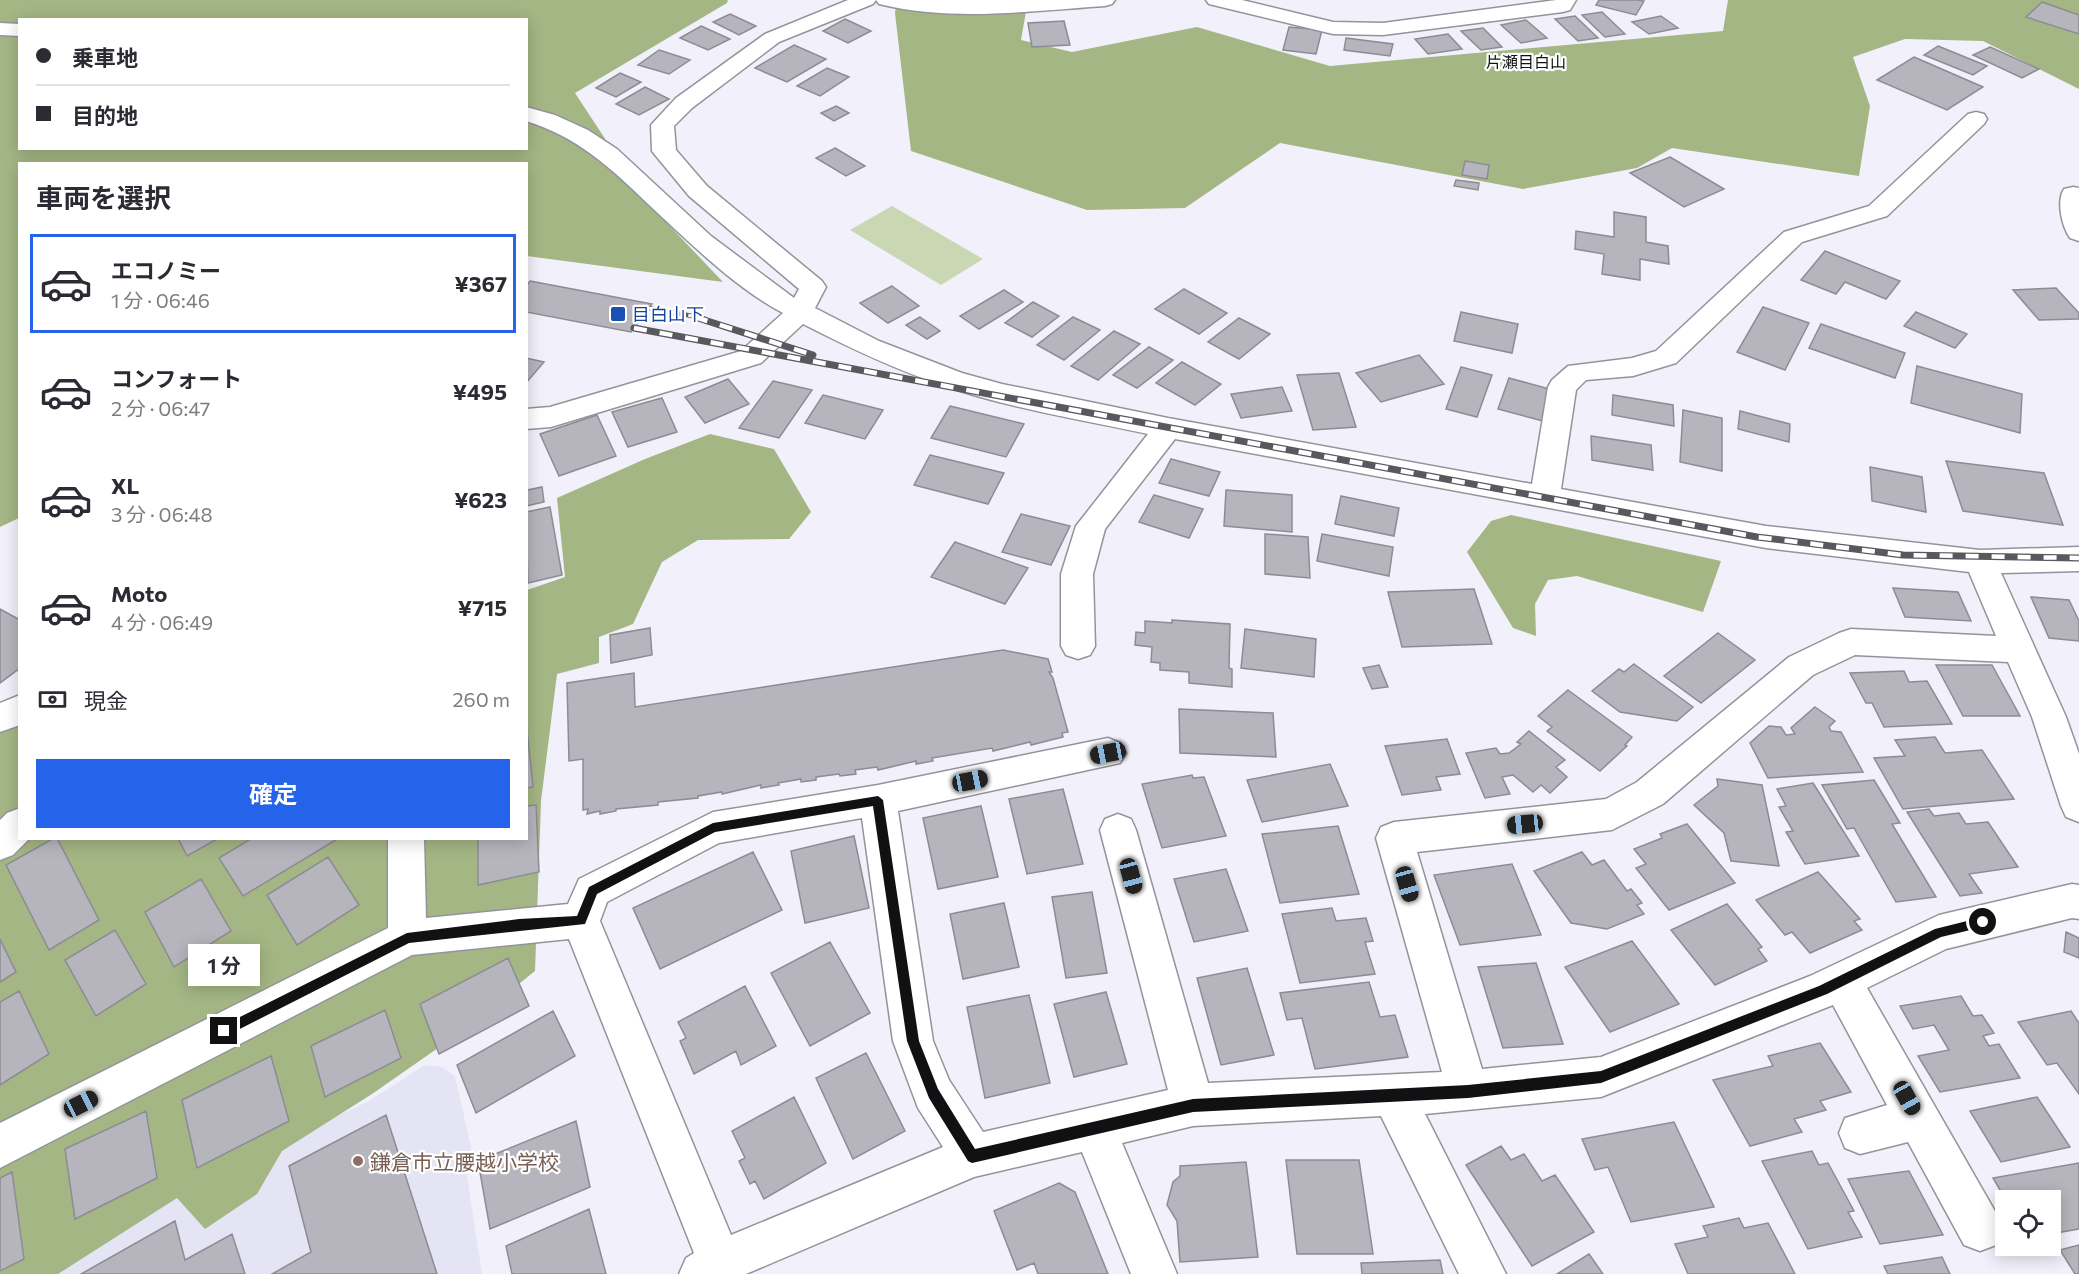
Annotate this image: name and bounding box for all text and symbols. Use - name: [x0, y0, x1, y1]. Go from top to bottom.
- text: 乗車地: [72, 44, 138, 71]
- district label: 片瀬目白山: [1486, 52, 1566, 71]
- text: 目的地: [72, 102, 138, 129]
- text: 車両を選択: [36, 181, 171, 214]
- icon: car: [39, 257, 93, 311]
- text: エコノミー: [111, 257, 221, 284]
- text: ¥367: [455, 270, 507, 297]
- text: 1 分 · 06:46: [111, 288, 210, 312]
- place label: 目白山下: [632, 303, 704, 325]
- marker: 目白山下: [609, 305, 627, 323]
- icon: car: [39, 365, 93, 419]
- text: コンフォート: [111, 365, 242, 392]
- text: ¥495: [453, 378, 507, 405]
- text: 2 分 · 06:47: [111, 396, 210, 420]
- text: XL: [111, 472, 139, 499]
- icon: car: [39, 473, 93, 527]
- text: ¥623: [454, 486, 507, 513]
- text: 3 分 · 06:48: [111, 502, 213, 526]
- text: Moto: [111, 580, 167, 607]
- icon: car: [39, 581, 93, 635]
- text: ¥715: [458, 594, 507, 621]
- text: 4 分 · 06:49: [111, 610, 213, 634]
- icon: cash: [36, 683, 69, 716]
- text: 現金: [84, 687, 128, 714]
- text: 260 m: [452, 687, 510, 711]
- car: [1089, 741, 1127, 765]
- button: 確定: [36, 759, 510, 828]
- car: [951, 769, 989, 793]
- car: [1506, 813, 1544, 835]
- car: [1118, 856, 1144, 896]
- car: [1393, 864, 1421, 904]
- route start: [1969, 908, 1996, 935]
- callout: 1 分: [188, 944, 260, 986]
- text: 1 分: [208, 953, 240, 977]
- route end: [210, 1017, 237, 1044]
- car: [1890, 1078, 1924, 1118]
- car: [61, 1088, 101, 1120]
- place label: 鎌倉市立腰越小学校: [370, 1149, 559, 1174]
- marker: 鎌倉市立腰越小学校: [351, 1154, 365, 1168]
- map controls: [1995, 1190, 2061, 1256]
- button: locate: [1995, 1190, 2061, 1256]

